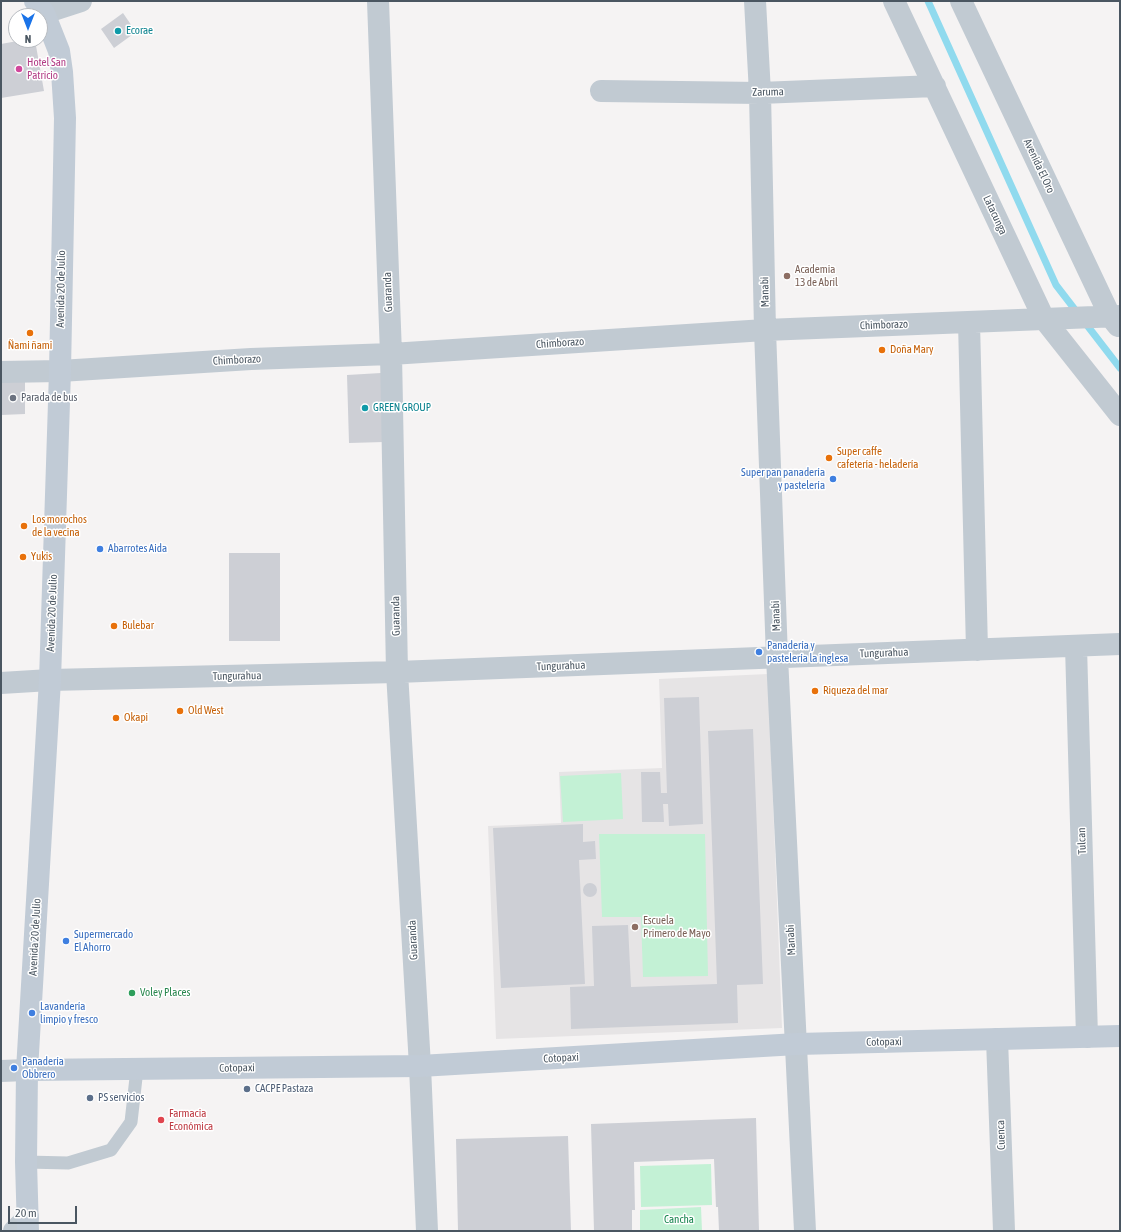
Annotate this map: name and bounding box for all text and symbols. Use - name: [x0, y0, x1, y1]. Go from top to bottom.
- north arrow: [8, 8, 48, 48]
- place label: Ecorae: [126, 24, 153, 38]
- marker: Ecorae: [113, 26, 123, 36]
- text: N: [25, 33, 31, 45]
- place label: Hotel San Patricio: [27, 56, 66, 82]
- marker: Hotel San Patricio: [14, 64, 24, 74]
- street label: Zaruma: [752, 85, 784, 99]
- street label: Avenida El Oro: [1021, 137, 1057, 195]
- street label: Latacunga: [980, 193, 1010, 237]
- street label: Avenida 20 de Julio: [54, 250, 68, 328]
- place label: Academia 13 de Abril: [795, 263, 838, 289]
- marker: Academia 13 de Abril: [782, 271, 792, 281]
- street label: Guaranda: [381, 272, 395, 312]
- street label: Manabi: [758, 277, 772, 307]
- street label: Chimborazo: [860, 318, 908, 332]
- marker: Ñami ñami: [25, 328, 35, 338]
- street label: Chimborazo: [535, 335, 585, 351]
- place label: Ñami ñami: [8, 339, 52, 353]
- place label: Doña Mary: [890, 343, 934, 357]
- marker: Doña Mary: [877, 345, 887, 355]
- street label: Chimborazo: [213, 352, 261, 368]
- place label: Parada de bus: [21, 391, 77, 405]
- marker: Parada de bus: [8, 393, 18, 403]
- place label: GREEN GROUP: [373, 401, 431, 415]
- marker: GREEN GROUP: [360, 403, 370, 413]
- place label: Super caffe cafetería - heladería: [837, 445, 918, 471]
- marker: Super caffe cafetería - heladería: [824, 453, 834, 463]
- place label: Super pan panadería y pastelería: [741, 466, 825, 492]
- marker: Super pan panadería y pastelería: [828, 474, 838, 484]
- place label: Los morochos de la vecina: [32, 513, 87, 539]
- marker: Los morochos de la vecina: [19, 521, 29, 531]
- place label: Abarrotes Aida: [108, 542, 167, 556]
- marker: Abarrotes Aida: [95, 544, 105, 554]
- place label: Yukis: [31, 550, 52, 564]
- marker: Yukis: [18, 552, 28, 562]
- street label: Avenida 20 de Julio: [44, 574, 60, 652]
- street label: Guaranda: [389, 596, 403, 636]
- street label: Manabi: [769, 600, 783, 632]
- place label: Bulebar: [122, 619, 154, 633]
- marker: Bulebar: [109, 621, 119, 631]
- place label: Panadería y pastelería la inglesa: [767, 639, 848, 665]
- street label: Tungurahua: [859, 646, 909, 660]
- marker: Panadería y pastelería la inglesa: [754, 647, 764, 657]
- street label: Tungurahua: [536, 659, 586, 673]
- street label: Tungurahua: [212, 669, 262, 683]
- place label: Riqueza del mar: [823, 684, 888, 698]
- marker: Riqueza del mar: [810, 686, 820, 696]
- place label: Old West: [188, 704, 224, 718]
- marker: Old West: [175, 706, 185, 716]
- place label: Okapi: [124, 711, 148, 725]
- marker: Okapi: [111, 713, 121, 723]
- street label: Tulcan: [1075, 827, 1089, 855]
- street label: Avenida 20 de Julio: [26, 898, 44, 976]
- place label: Escuela Primero de Mayo: [643, 914, 711, 940]
- street label: Guaranda: [405, 920, 421, 960]
- marker: Escuela Primero de Mayo: [630, 922, 640, 932]
- street label: Manabi: [784, 924, 798, 956]
- place label: Supermercado El Ahorro: [74, 928, 133, 954]
- marker: Supermercado El Ahorro: [61, 936, 71, 946]
- place label: Voley Places: [140, 986, 190, 1000]
- marker: Voley Places: [127, 988, 137, 998]
- place label: Lavandería limpio y fresco: [40, 1000, 98, 1026]
- marker: Lavandería limpio y fresco: [27, 1008, 37, 1018]
- street label: Cotopaxi: [866, 1035, 902, 1049]
- street label: Cotopaxi: [543, 1050, 579, 1066]
- place label: Panadería Obbrero: [22, 1055, 64, 1081]
- street label: Cotopaxi: [219, 1061, 255, 1075]
- marker: Panadería Obbrero: [9, 1063, 19, 1073]
- place label: CACPE Pastaza: [255, 1082, 313, 1096]
- marker: CACPE Pastaza: [242, 1084, 252, 1094]
- place label: PS servicios: [98, 1091, 144, 1105]
- marker: PS servicios: [85, 1093, 95, 1103]
- place label: Farmacia Económica: [169, 1107, 213, 1133]
- marker: Farmacia Económica: [156, 1115, 166, 1125]
- street label: Cuenca: [994, 1120, 1008, 1150]
- scale bar: [10, 1198, 79, 1224]
- text: 20 m: [15, 1206, 37, 1220]
- park label: Cancha: [664, 1213, 694, 1227]

